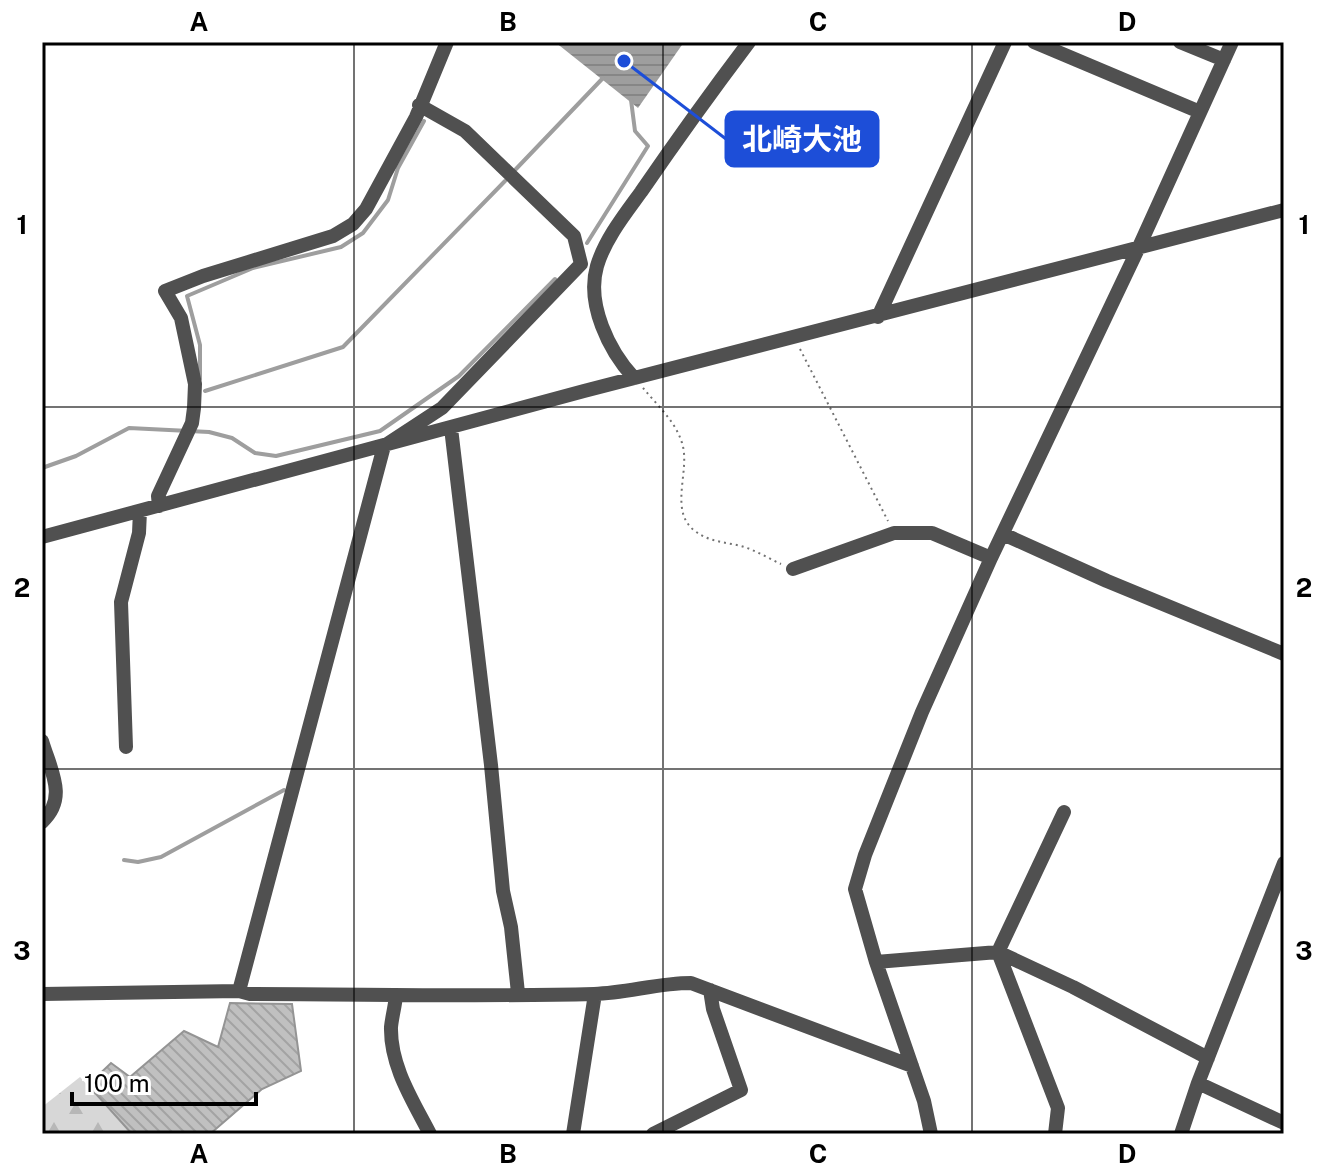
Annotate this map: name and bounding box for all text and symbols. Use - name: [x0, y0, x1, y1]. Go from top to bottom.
- text: A: [190, 6, 209, 37]
- text: B: [499, 6, 517, 37]
- text: C: [809, 6, 827, 37]
- text: D: [1118, 6, 1136, 37]
- callout: 北崎大池: [726, 112, 878, 166]
- text: 北崎大池: [742, 121, 862, 157]
- text: 1: [16, 209, 28, 240]
- text: 1: [1298, 209, 1310, 240]
- text: 2: [14, 572, 30, 603]
- text: 2: [1296, 572, 1312, 603]
- text: 3: [13, 935, 31, 966]
- text: 3: [1295, 935, 1313, 966]
- scale bar: [72, 1056, 256, 1106]
- text: 100 m: [84, 1069, 150, 1097]
- text: A: [190, 1138, 209, 1169]
- text: B: [499, 1138, 517, 1169]
- text: C: [809, 1138, 827, 1169]
- text: D: [1118, 1138, 1136, 1169]

